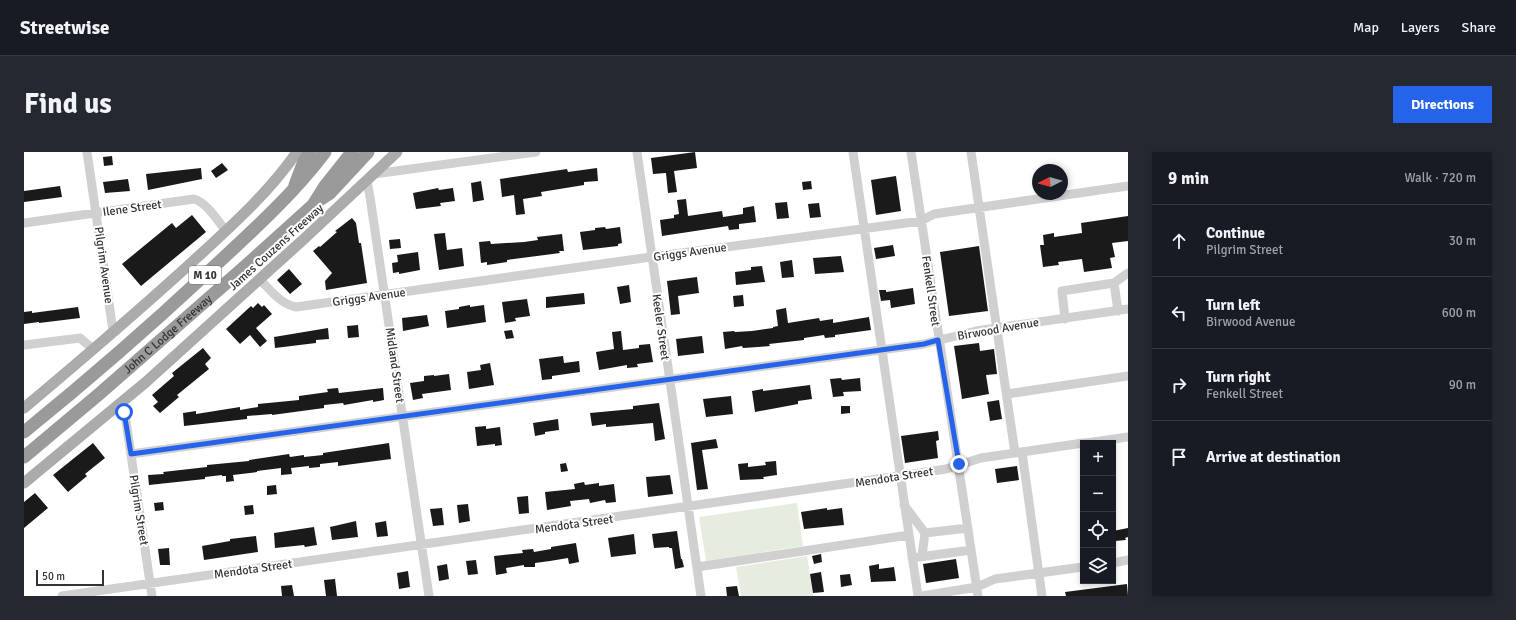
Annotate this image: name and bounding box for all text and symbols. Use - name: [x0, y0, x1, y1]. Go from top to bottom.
- text: Streetwise: [20, 16, 110, 40]
- text: Map: [1353, 19, 1379, 36]
- text: Layers: [1401, 19, 1440, 36]
- text: Share: [1462, 19, 1496, 36]
- button: Directions: [1393, 86, 1492, 123]
- text: Find us: [24, 87, 112, 121]
- north arrow: [1032, 164, 1068, 200]
- text: 9 min: [1168, 168, 1209, 189]
- text: Walk · 720 m: [1405, 170, 1476, 186]
- street label: Ilene Street: [102, 197, 163, 220]
- street label: James Couzens Freeway: [226, 201, 327, 294]
- text: Continue: [1206, 224, 1265, 242]
- street label: Pilgrim Avenue: [91, 226, 116, 304]
- icon: ahead: [1168, 230, 1190, 252]
- text: 30 m: [1449, 233, 1476, 249]
- street label: Griggs Avenue: [653, 240, 728, 265]
- text: Pilgrim Street: [1206, 242, 1283, 258]
- street label: Fenkell Street: [918, 255, 943, 327]
- road number: M 10: [189, 266, 221, 284]
- street label: Griggs Avenue: [332, 285, 407, 310]
- street label: John C Lodge Freeway: [120, 291, 216, 377]
- street label: Keeler Street: [648, 293, 673, 361]
- text: Turn left: [1206, 296, 1260, 314]
- icon: left: [1168, 302, 1190, 324]
- text: 600 m: [1442, 305, 1476, 321]
- text: Birwood Avenue: [1206, 314, 1296, 330]
- street label: Birwood Avenue: [956, 315, 1040, 344]
- street label: Midland Street: [382, 327, 407, 404]
- text: Turn right: [1206, 368, 1271, 386]
- icon: right: [1168, 374, 1190, 396]
- text: 90 m: [1449, 377, 1476, 393]
- text: Fenkell Street: [1206, 386, 1283, 402]
- route start: [115, 403, 133, 421]
- map controls: [1080, 440, 1116, 584]
- button: +: [1080, 440, 1116, 476]
- icon: arrive: [1168, 446, 1190, 468]
- text: Arrive at destination: [1206, 448, 1341, 466]
- route end: [950, 455, 968, 473]
- street label: Mendota Street: [854, 464, 934, 491]
- street label: Pilgrim Street: [126, 474, 151, 546]
- button: −: [1080, 476, 1116, 512]
- street label: Mendota Street: [534, 512, 614, 537]
- button: locate: [1080, 512, 1116, 548]
- button: layers: [1080, 548, 1116, 584]
- street label: Mendota Street: [213, 557, 293, 582]
- scale bar: [36, 568, 104, 587]
- text: 50 m: [42, 570, 65, 583]

